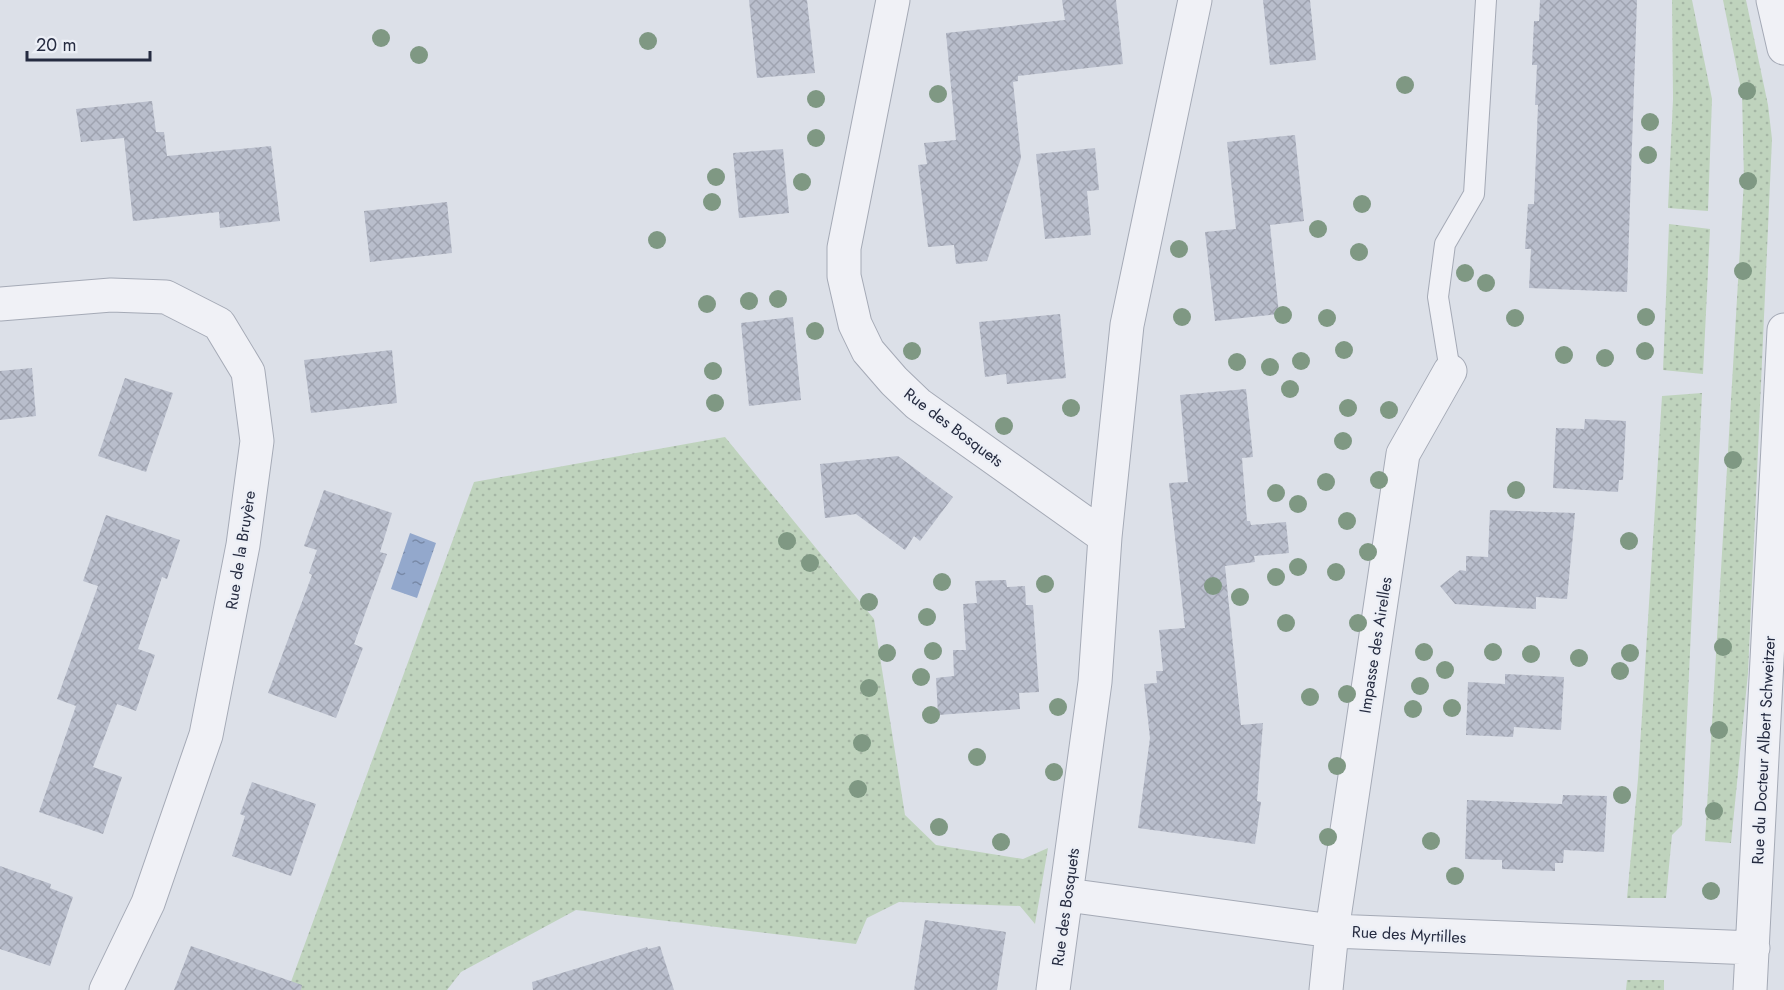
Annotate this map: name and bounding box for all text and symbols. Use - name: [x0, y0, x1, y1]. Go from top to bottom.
- scale bar: [27, 24, 150, 62]
- text: 20 m: [36, 32, 76, 58]
- street label: Rue des Bosquets: [899, 382, 1008, 472]
- street label: Rue de la Bruyère: [220, 489, 261, 611]
- street label: Impasse des Airelles: [1353, 575, 1398, 715]
- street label: Rue du Docteur Albert Schweitzer: [1746, 635, 1781, 865]
- street label: Rue des Bosquets: [1046, 846, 1085, 968]
- street label: Rue des Myrtilles: [1351, 920, 1467, 949]

